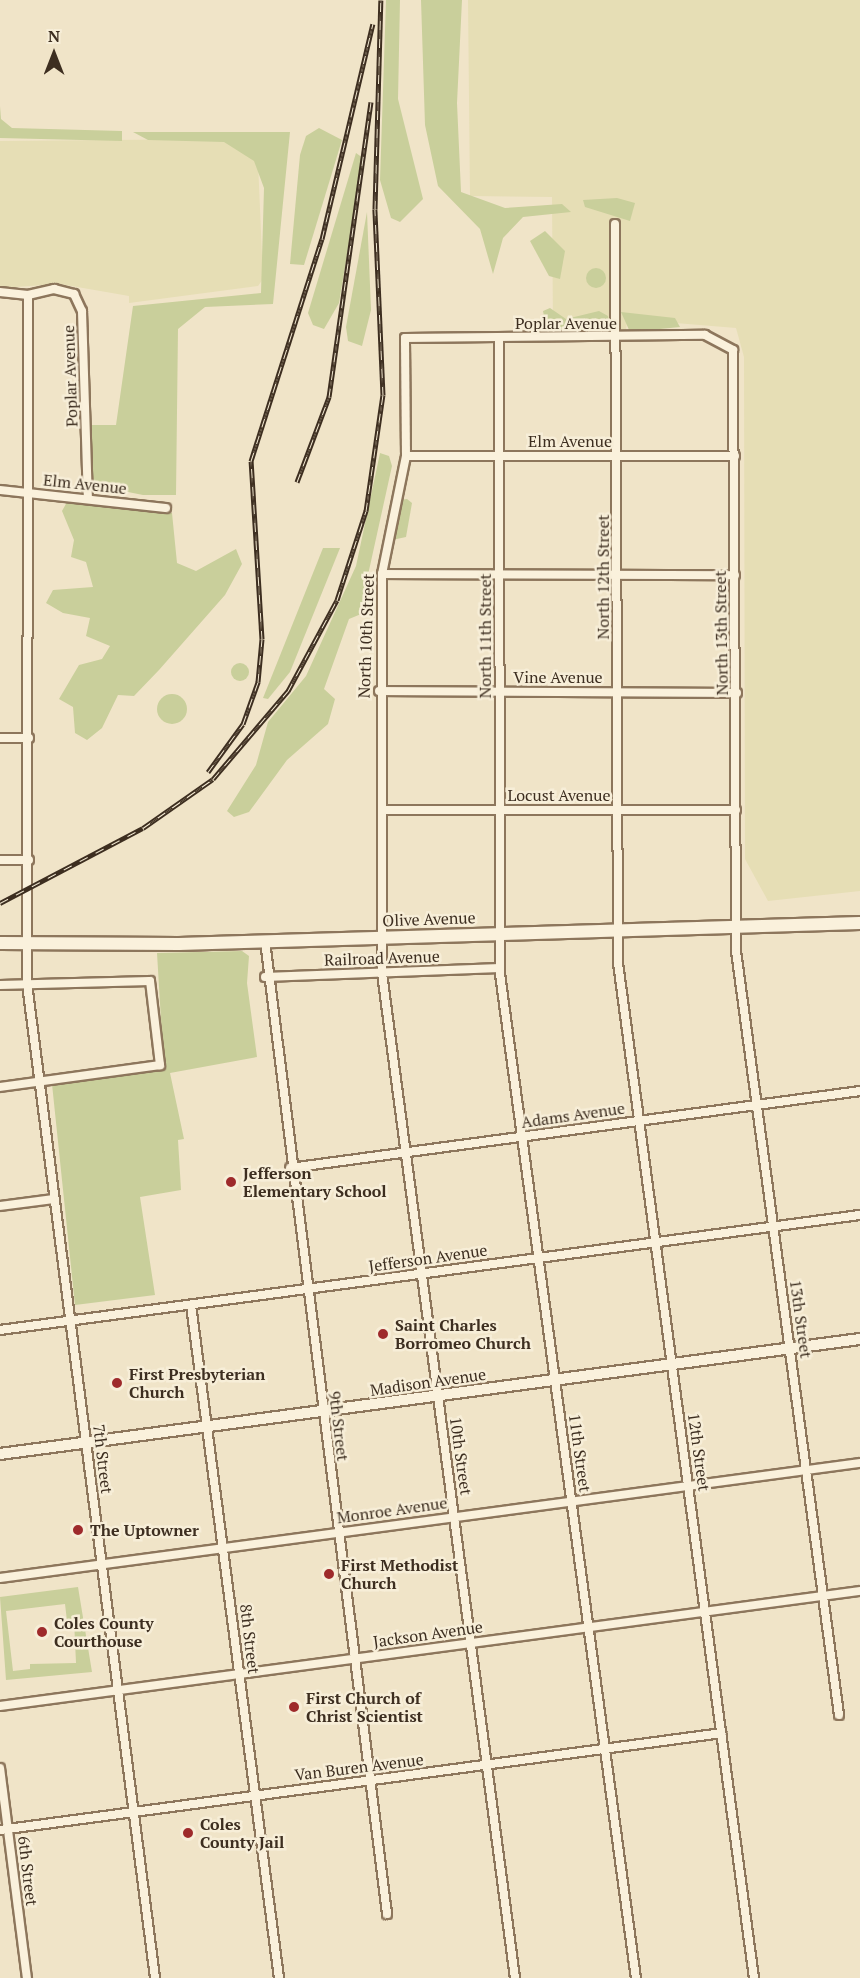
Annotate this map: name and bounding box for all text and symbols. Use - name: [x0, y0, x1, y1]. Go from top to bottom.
- north arrow: [24, 24, 84, 84]
- text: N: [48, 25, 60, 47]
- street label: Poplar Avenue: [515, 313, 617, 333]
- street label: Poplar Avenue: [59, 325, 81, 427]
- street label: Elm Avenue: [528, 431, 612, 451]
- street label: Elm Avenue: [42, 470, 128, 498]
- street label: North 12th Street: [593, 515, 613, 639]
- street label: North 13th Street: [710, 570, 732, 696]
- street label: North 10th Street: [354, 573, 378, 699]
- street label: North 11th Street: [475, 574, 495, 698]
- street label: Vine Avenue: [513, 667, 603, 687]
- street label: Locust Avenue: [507, 785, 611, 805]
- street label: Olive Avenue: [382, 908, 476, 930]
- street label: Railroad Avenue: [324, 946, 440, 970]
- street label: Adams Avenue: [520, 1098, 626, 1132]
- place label: Jefferson Elementary School: [243, 1163, 387, 1201]
- marker: Jefferson Elementary School: [224, 1175, 238, 1189]
- street label: Jefferson Avenue: [367, 1240, 489, 1276]
- street label: 13th Street: [786, 1279, 816, 1359]
- place label: Saint Charles Borromeo Church: [395, 1315, 531, 1353]
- marker: Saint Charles Borromeo Church: [376, 1327, 390, 1341]
- place label: First Presbyterian Church: [129, 1364, 265, 1402]
- street label: Madison Avenue: [369, 1364, 487, 1400]
- marker: First Presbyterian Church: [110, 1376, 124, 1390]
- street label: 9th Street: [325, 1390, 353, 1462]
- street label: 12th Street: [684, 1412, 714, 1492]
- street label: 11th Street: [565, 1413, 595, 1493]
- street label: 10th Street: [446, 1416, 476, 1496]
- street label: 7th Street: [89, 1423, 117, 1495]
- street label: Monroe Avenue: [335, 1493, 449, 1527]
- place label: The Uptowner: [90, 1520, 199, 1540]
- marker: The Uptowner: [71, 1523, 85, 1537]
- place label: First Methodist Church: [341, 1555, 458, 1593]
- marker: First Methodist Church: [322, 1567, 336, 1581]
- street label: 8th Street: [236, 1603, 264, 1675]
- place label: Coles County Courthouse: [54, 1613, 154, 1651]
- street label: Jackson Avenue: [372, 1617, 484, 1651]
- marker: Coles County Courthouse: [35, 1625, 49, 1639]
- place label: First Church of Christ Scientist: [306, 1688, 423, 1726]
- marker: First Church of Christ Scientist: [287, 1700, 301, 1714]
- street label: Van Buren Avenue: [293, 1750, 425, 1784]
- place label: Coles County Jail: [200, 1814, 284, 1852]
- marker: Coles County Jail: [181, 1826, 195, 1840]
- street label: 6th Street: [14, 1835, 42, 1907]

